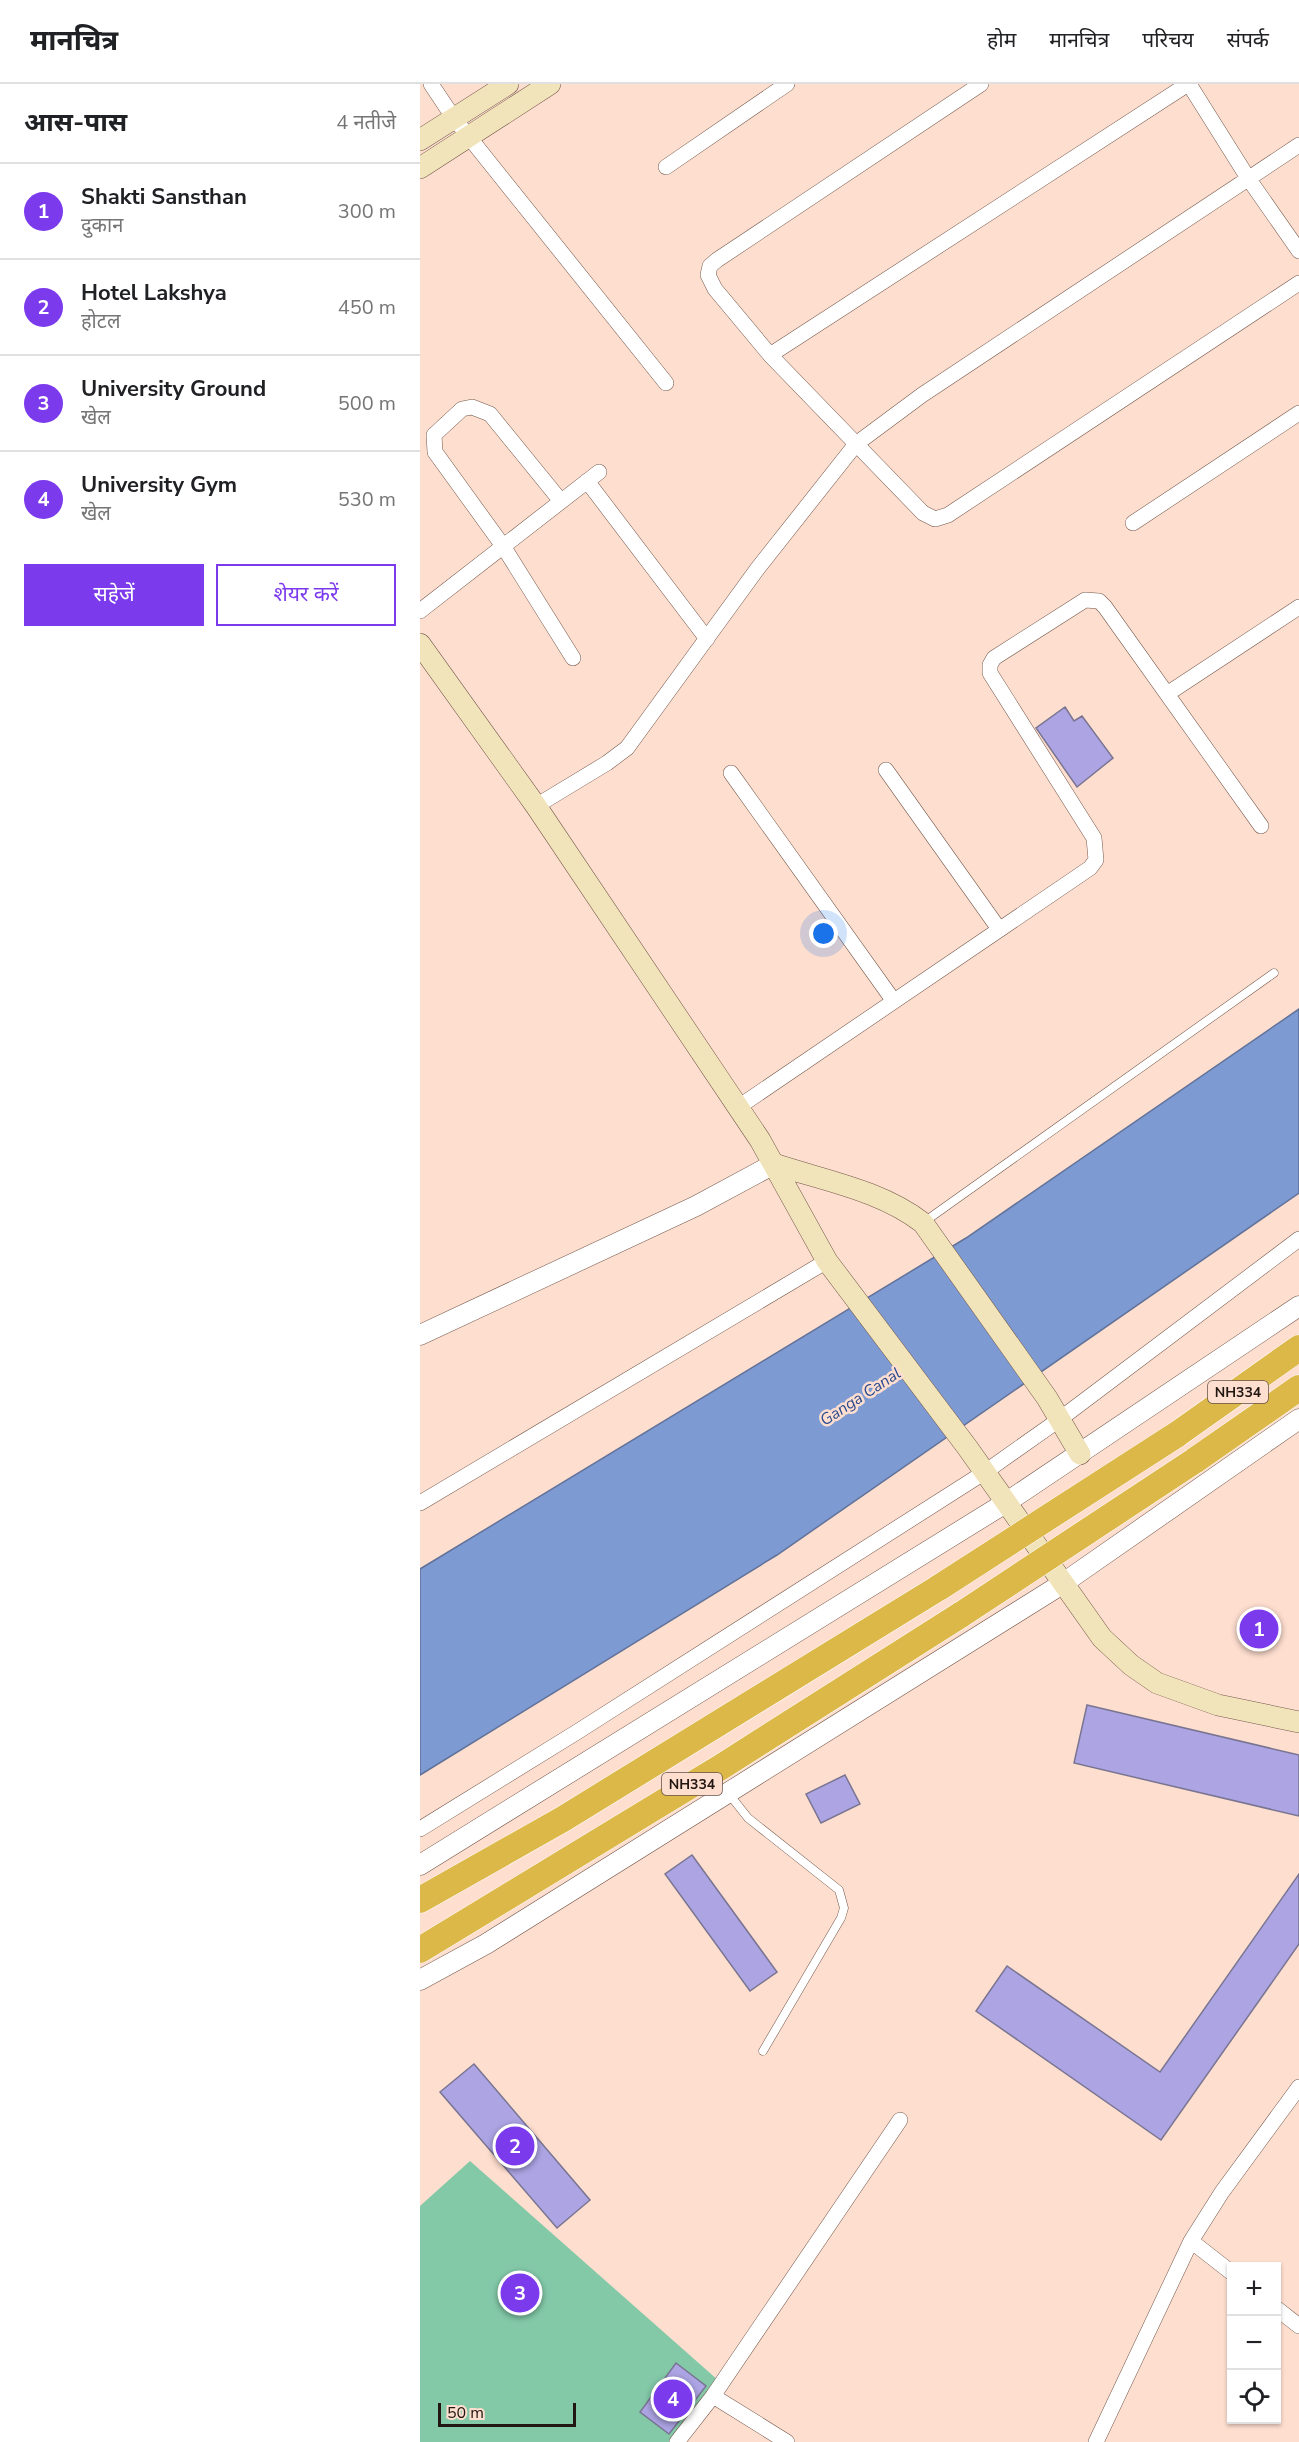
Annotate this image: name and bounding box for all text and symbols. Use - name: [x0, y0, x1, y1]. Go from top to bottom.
- text: मानचित्र: [30, 22, 118, 60]
- text: होम: [987, 26, 1016, 54]
- text: मानचित्र: [1049, 26, 1109, 54]
- text: परिचय: [1142, 26, 1194, 54]
- text: संपर्क: [1227, 26, 1269, 54]
- text: आस-पास: [24, 105, 127, 140]
- text: 4 नतीजे: [336, 109, 396, 136]
- text: Shakti Sansthan: [81, 182, 247, 212]
- text: 1: [38, 198, 50, 225]
- text: 300 m: [338, 198, 396, 225]
- text: दुकान: [81, 212, 123, 239]
- text: Hotel Lakshya: [81, 278, 227, 308]
- text: 2: [38, 294, 50, 321]
- text: 450 m: [338, 294, 396, 321]
- text: होटल: [81, 308, 120, 335]
- text: University Ground: [81, 374, 266, 404]
- text: 3: [38, 390, 50, 417]
- text: 500 m: [338, 390, 396, 417]
- text: खेल: [81, 404, 111, 431]
- text: University Gym: [81, 470, 237, 500]
- text: 4: [38, 486, 50, 513]
- text: 530 m: [338, 486, 396, 513]
- text: खेल: [81, 500, 111, 527]
- button: सहेजें: [24, 564, 204, 626]
- button: शेयर करें: [216, 564, 396, 626]
- your location: [809, 919, 838, 948]
- water label: Ganga Canal: [816, 1362, 906, 1431]
- road number: NH334: [1208, 1381, 1268, 1403]
- pin: 1: [1240, 1606, 1278, 1652]
- road number: NH334: [662, 1773, 722, 1795]
- pin: 2: [496, 2124, 535, 2168]
- map controls: [1227, 2262, 1281, 2424]
- button: +: [1227, 2262, 1281, 2316]
- pin: 3: [500, 2270, 540, 2316]
- button: −: [1227, 2316, 1281, 2370]
- button: locate: [1227, 2370, 1281, 2424]
- pin: 4: [654, 2376, 692, 2422]
- scale bar: [438, 2400, 576, 2428]
- text: 50 m: [447, 2402, 484, 2424]

